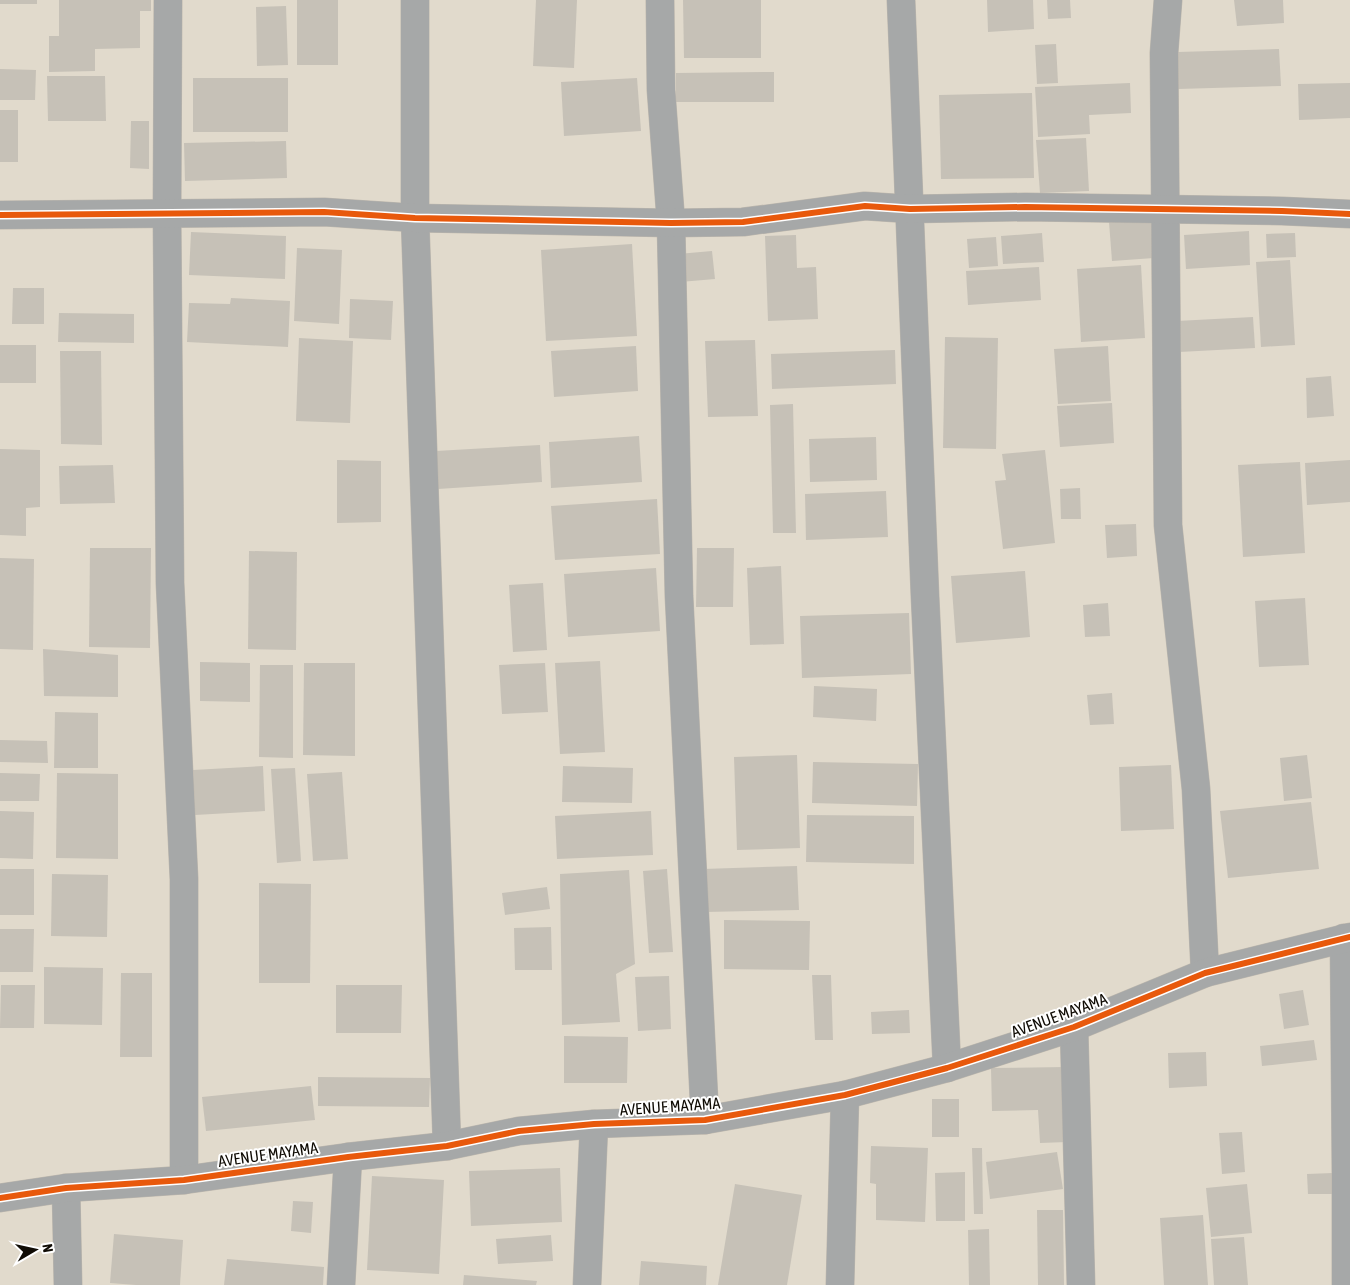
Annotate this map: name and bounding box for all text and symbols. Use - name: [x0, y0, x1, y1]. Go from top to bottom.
- street label: AVENUE MAYAMA: [1009, 989, 1109, 1041]
- street label: AVENUE MAYAMA: [619, 1094, 721, 1118]
- street label: AVENUE MAYAMA: [217, 1138, 319, 1170]
- north arrow: [10, 1225, 60, 1275]
- text: N: [39, 1243, 56, 1253]

